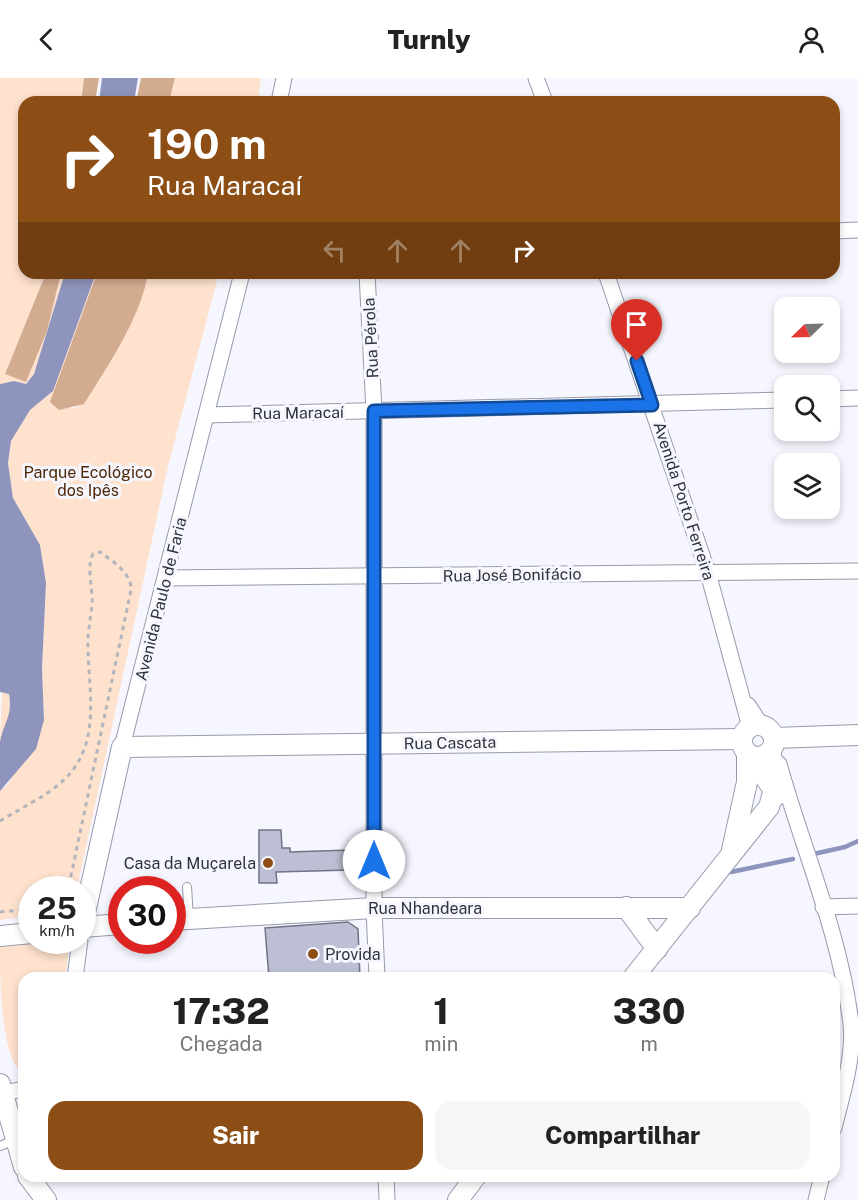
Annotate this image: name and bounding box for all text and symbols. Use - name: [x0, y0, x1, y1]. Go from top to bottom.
- icon: back: [30, 23, 63, 56]
- text: Turnly: [387, 23, 471, 55]
- icon: person: [795, 23, 828, 56]
- text: 190 m: [147, 119, 267, 168]
- icon: right: [48, 120, 126, 198]
- text: Rua Maracaí: [147, 169, 302, 201]
- icon: left: [318, 234, 351, 267]
- icon: ahead: [381, 234, 414, 267]
- icon: ahead: [444, 234, 477, 267]
- icon: right: [507, 234, 540, 267]
- street label: Rua Pérola: [359, 297, 383, 379]
- north arrow: [774, 297, 840, 363]
- map controls: [774, 297, 840, 519]
- pin: [611, 299, 662, 361]
- icon: arrive: [620, 308, 653, 341]
- button: search: [774, 375, 840, 441]
- street label: Rua Maracaí: [252, 403, 345, 423]
- street label: Avenida Porto Ferreira: [649, 419, 719, 583]
- button: layers: [774, 453, 840, 519]
- park label: Parque Ecológico dos Ipês: [23, 463, 153, 500]
- street label: Avenida Paulo de Faria: [131, 515, 191, 683]
- street label: Rua José Bonifácio: [442, 564, 582, 586]
- street label: Rua Cascata: [404, 733, 496, 753]
- position arrow: [342, 829, 406, 893]
- place label: Casa da Muçarela: [124, 854, 256, 873]
- marker: Casa da Muçarela: [261, 856, 275, 870]
- speed limit sign: 30: [108, 876, 186, 954]
- text: 25: [37, 890, 77, 926]
- street label: Rua Nhandeara: [368, 899, 482, 918]
- text: km/h: [39, 922, 75, 939]
- place label: Provida: [325, 945, 381, 964]
- marker: Provida: [306, 947, 320, 961]
- text: 17:32: [173, 990, 270, 1032]
- text: 1: [433, 990, 449, 1032]
- text: 330: [613, 990, 685, 1032]
- text: Chegada: [180, 1032, 263, 1056]
- text: min: [424, 1032, 458, 1056]
- text: m: [640, 1032, 658, 1056]
- button: Sair: [48, 1101, 423, 1170]
- button: Compartilhar: [435, 1101, 810, 1170]

